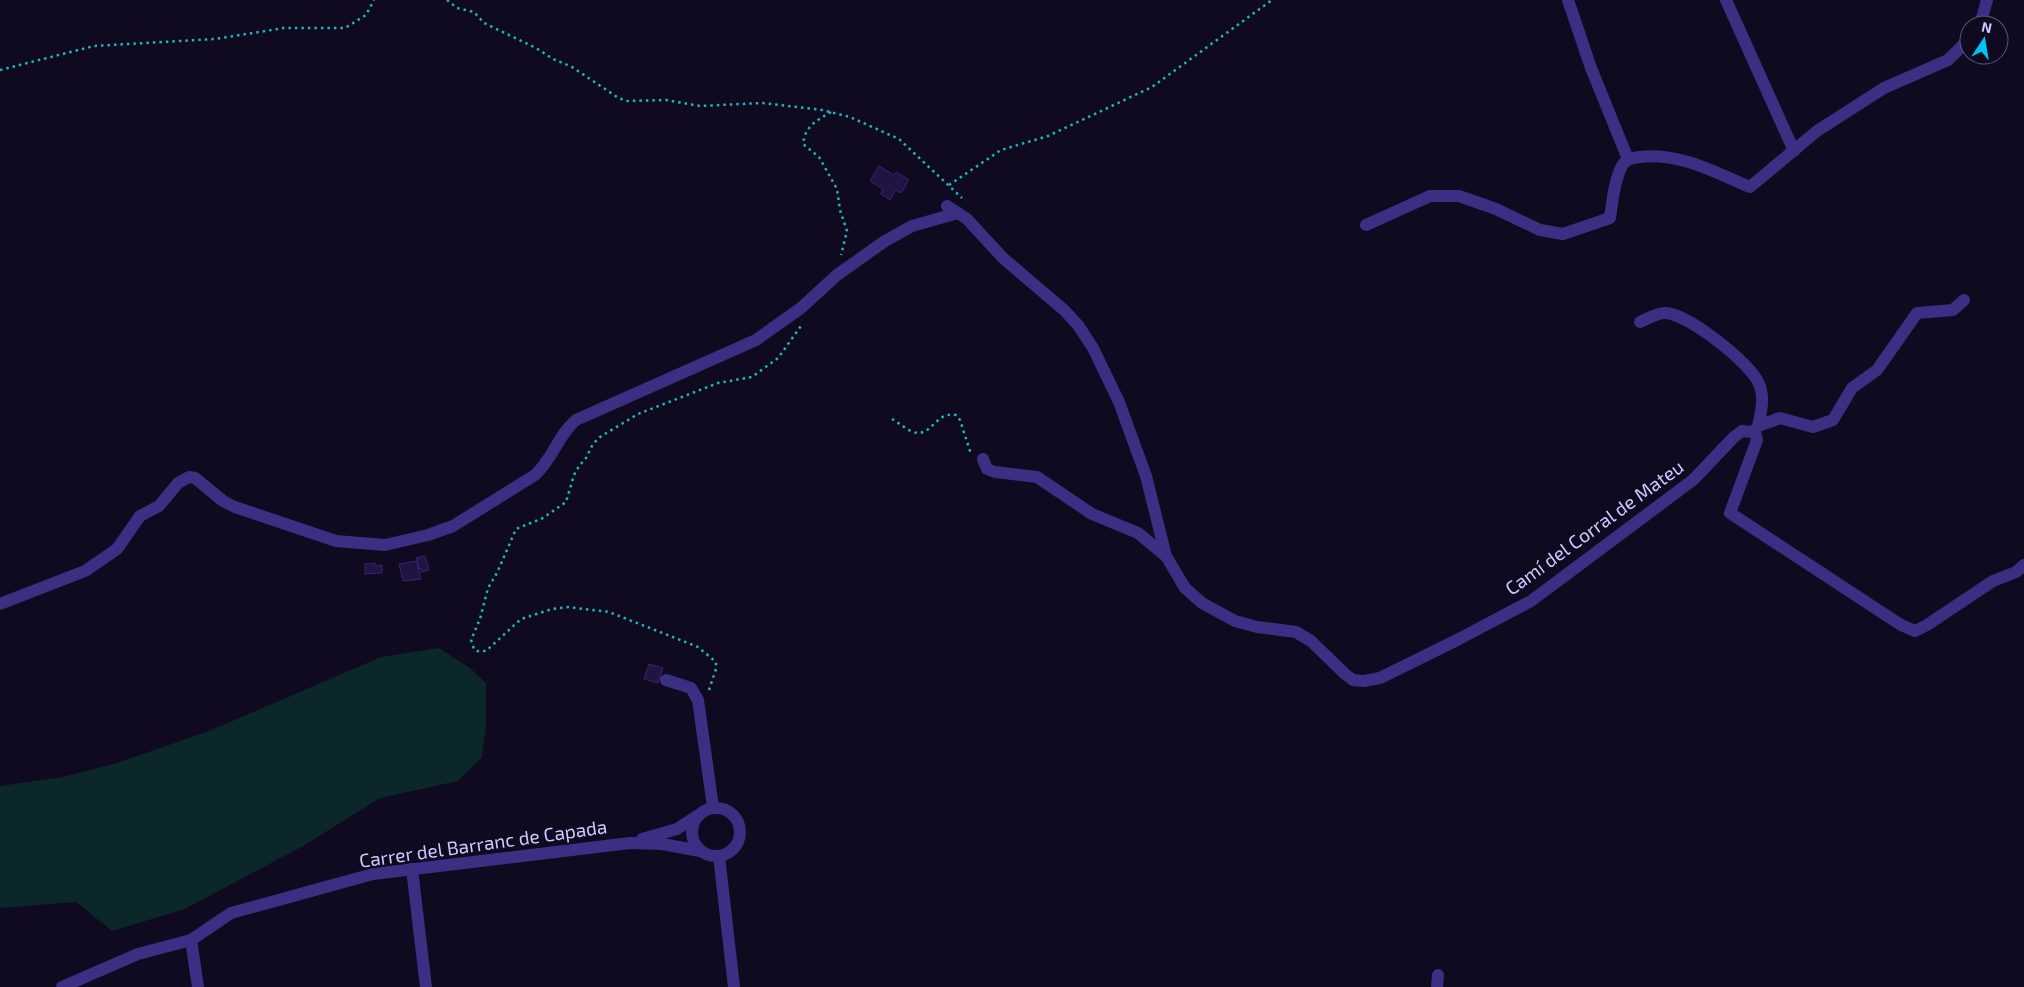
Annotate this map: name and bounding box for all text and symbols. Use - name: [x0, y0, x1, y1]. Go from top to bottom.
- north arrow: [1959, 15, 2009, 65]
- text: N: [1980, 17, 1994, 36]
- street label: Camí del Corral de Mateu: [1500, 455, 1688, 599]
- street label: Carrer del Barranc de Capada: [358, 814, 608, 872]

